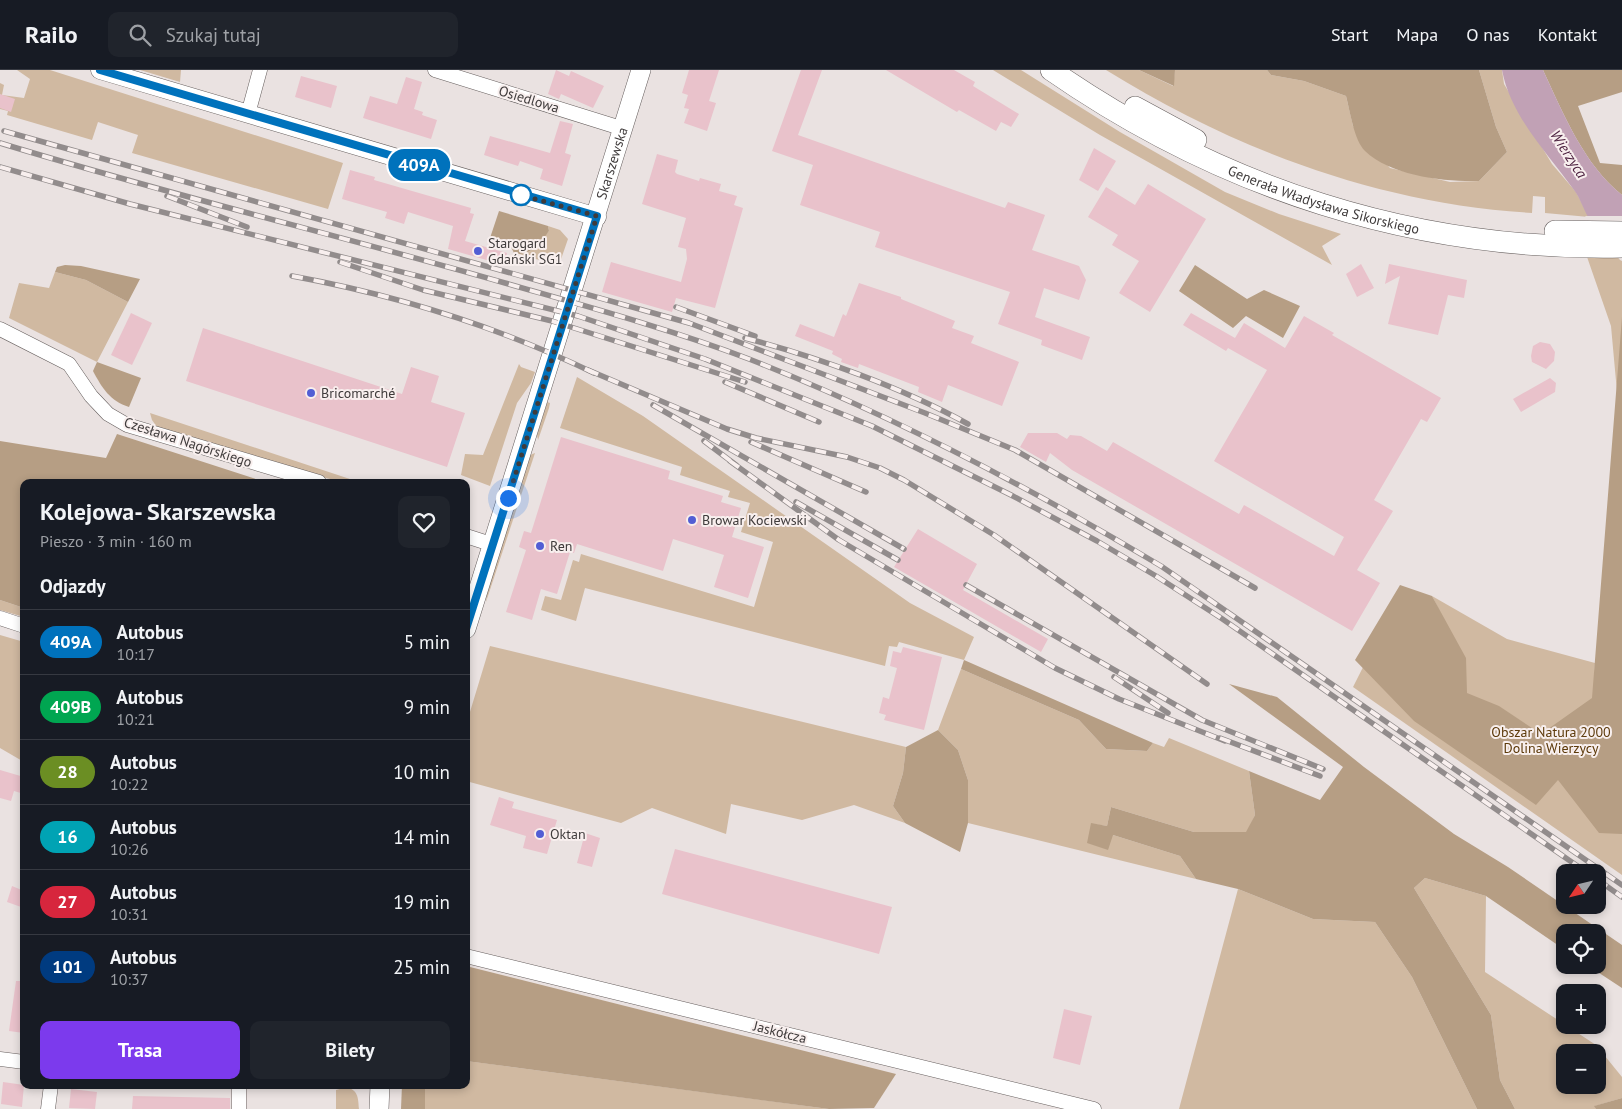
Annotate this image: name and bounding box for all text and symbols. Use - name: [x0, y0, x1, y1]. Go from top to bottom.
- search box: [108, 12, 458, 57]
- text: Railo: [25, 19, 78, 50]
- icon: search: [126, 21, 154, 49]
- text: Szukaj tutaj: [166, 23, 261, 47]
- text: Start: [1331, 23, 1368, 46]
- text: Mapa: [1396, 23, 1438, 46]
- text: O nas: [1466, 23, 1510, 46]
- text: Kontakt: [1538, 23, 1597, 46]
- street label: Osiedlowa: [496, 81, 562, 117]
- street label: Skarszewska: [592, 125, 632, 202]
- water label: Wierzyca: [1546, 126, 1592, 182]
- line badge: 409A: [384, 149, 454, 181]
- text: 409A: [398, 153, 440, 176]
- street label: Generała Władysława Sikorskiego: [1225, 161, 1421, 238]
- unlabelled marker: [510, 184, 532, 206]
- place label: Starogard Gdański SG1: [488, 234, 562, 268]
- marker: Starogard Gdański SG1: [472, 245, 484, 257]
- place label: Bricomarché: [321, 384, 395, 402]
- marker: Bricomarché: [305, 387, 317, 399]
- street label: Czesława Nagórskiego: [122, 413, 254, 471]
- your location: [496, 486, 521, 511]
- text: Kolejowa- Skarszewska: [40, 496, 276, 527]
- button: heart: [398, 496, 450, 548]
- place label: Browar Kociewski: [702, 511, 807, 529]
- marker: Browar Kociewski: [686, 514, 698, 526]
- text: Pieszo · 3 min · 160 m: [40, 531, 192, 551]
- place label: Ren: [550, 537, 572, 555]
- marker: Ren: [534, 540, 546, 552]
- text: Odjazdy: [40, 574, 106, 598]
- text: Autobus: [117, 620, 183, 644]
- text: 409A: [50, 630, 92, 653]
- text: 5 min: [404, 630, 450, 654]
- text: 10:17: [117, 644, 155, 664]
- text: Autobus: [116, 685, 183, 709]
- text: 409B: [50, 695, 91, 718]
- text: 9 min: [404, 695, 450, 719]
- text: 10:21: [116, 709, 155, 729]
- park label: Obszar Natura 2000 Dolina Wierzycy: [1491, 723, 1611, 757]
- text: Autobus: [110, 750, 177, 774]
- text: 28: [57, 760, 78, 783]
- text: 10 min: [393, 760, 450, 784]
- text: 10:22: [110, 774, 148, 794]
- text: Autobus: [110, 815, 177, 839]
- text: 16: [57, 825, 78, 848]
- text: 14 min: [393, 825, 450, 849]
- place label: Oktan: [550, 825, 586, 843]
- marker: Oktan: [534, 828, 546, 840]
- text: 10:26: [110, 839, 148, 859]
- north arrow: [1556, 864, 1606, 914]
- map controls: [1556, 864, 1606, 1094]
- text: Autobus: [110, 880, 177, 904]
- text: 27: [57, 890, 78, 913]
- text: 19 min: [393, 890, 450, 914]
- text: 10:31: [110, 904, 148, 924]
- button: locate: [1556, 924, 1606, 974]
- text: Autobus: [110, 945, 177, 969]
- text: 101: [52, 955, 83, 978]
- text: 25 min: [393, 955, 450, 979]
- text: 10:37: [110, 969, 148, 989]
- button: +: [1556, 984, 1606, 1034]
- street label: Jaskółcza: [750, 1016, 809, 1047]
- button: Trasa: [40, 1021, 240, 1079]
- button: Bilety: [250, 1021, 450, 1079]
- button: −: [1556, 1044, 1606, 1094]

